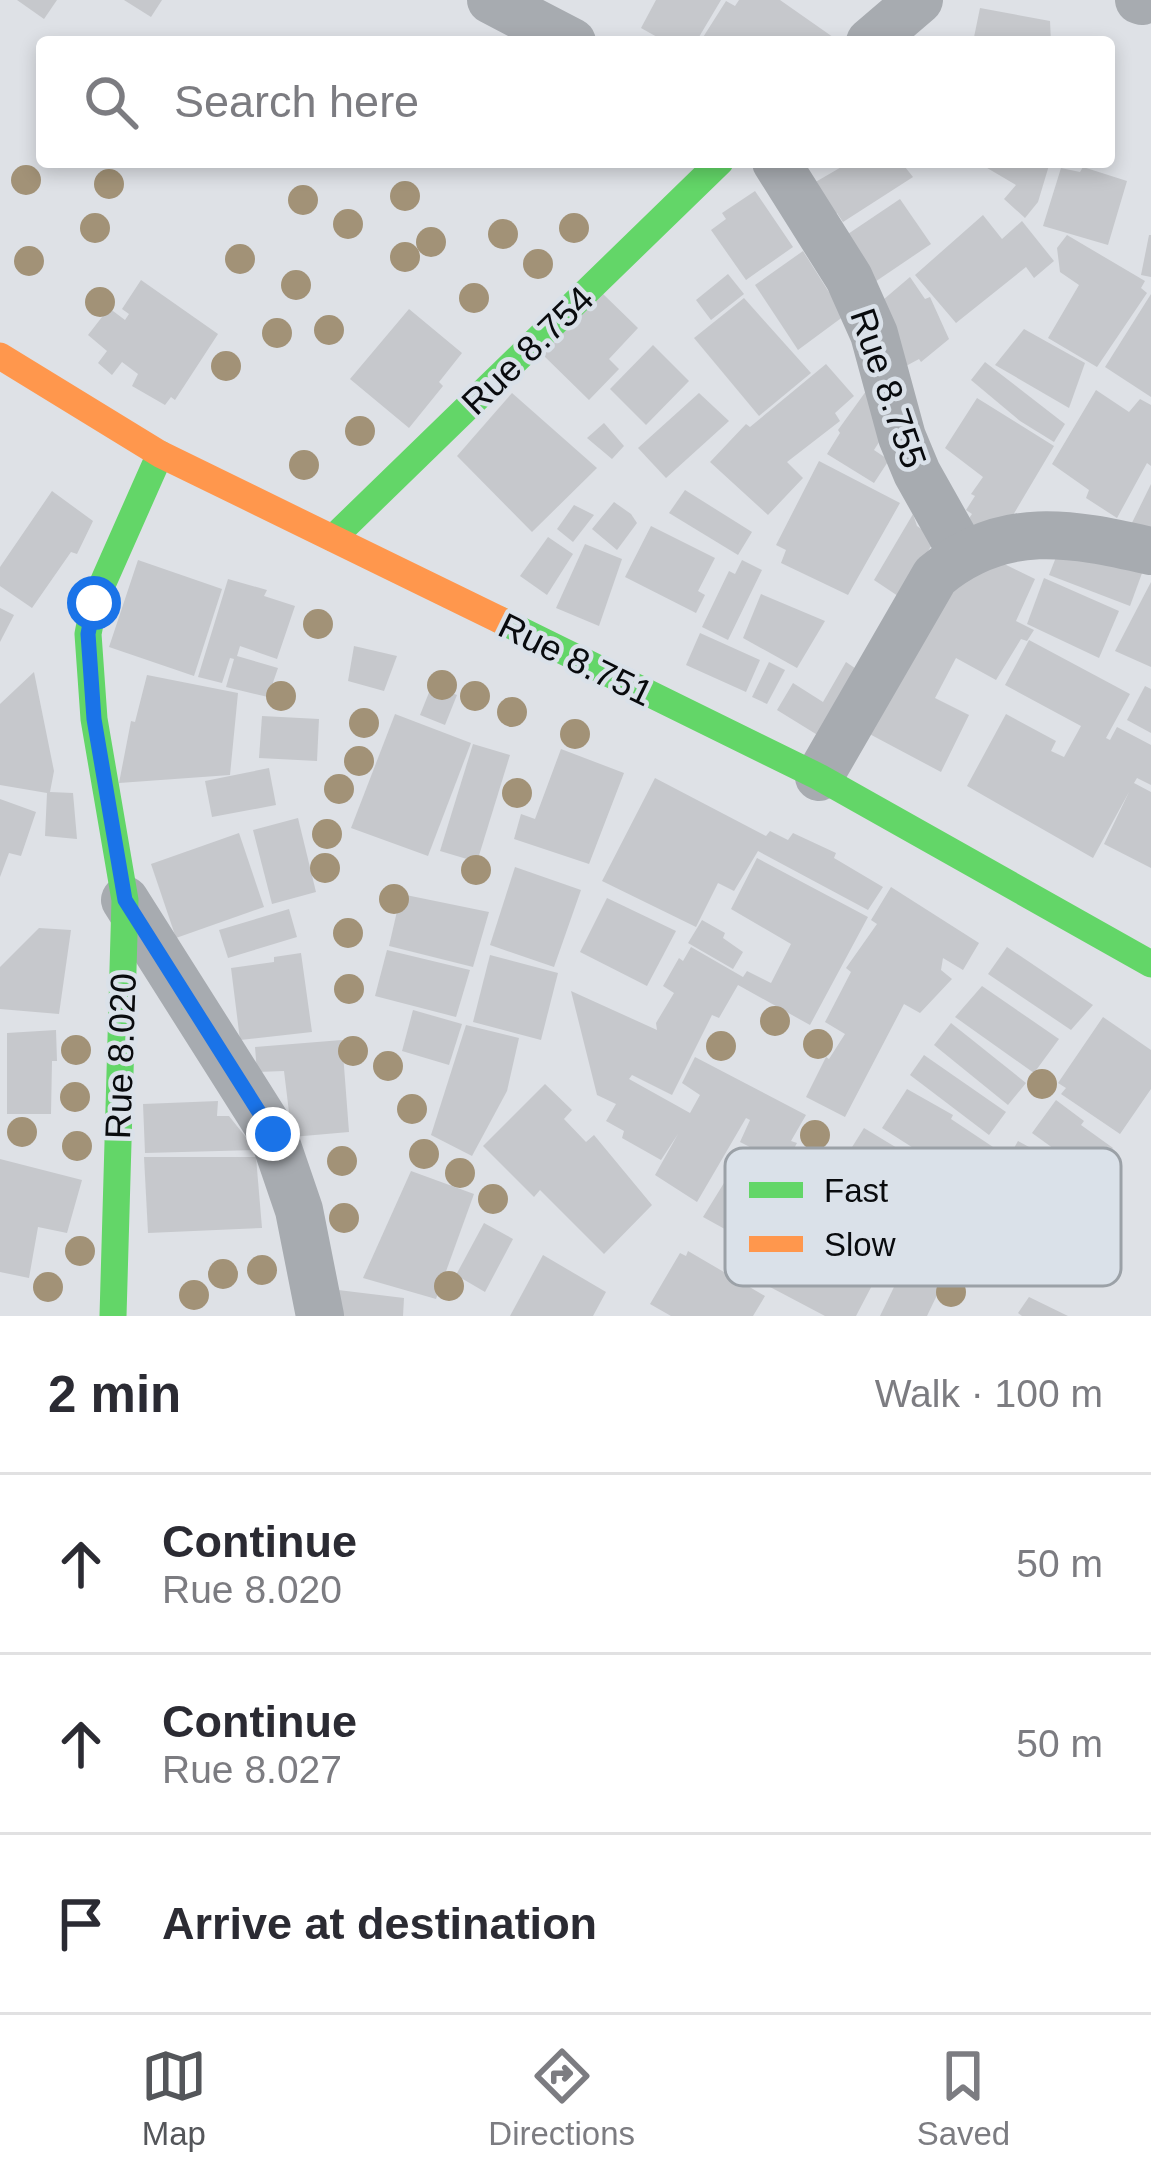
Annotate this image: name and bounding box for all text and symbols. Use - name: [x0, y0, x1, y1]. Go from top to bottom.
- search box: [36, 36, 1115, 168]
- icon: search: [78, 69, 144, 135]
- text: Search here: [174, 76, 419, 127]
- street label: Rue 8.754: [453, 278, 601, 423]
- street label: Rue 8.755: [842, 303, 935, 473]
- route start: [67, 576, 121, 630]
- street label: Rue 8.751: [492, 605, 659, 714]
- street label: Rue 8.020: [97, 972, 144, 1140]
- route end: [246, 1107, 300, 1161]
- legend: [725, 1148, 1121, 1286]
- text: Fast: [824, 1172, 888, 1209]
- text: Slow: [824, 1226, 896, 1263]
- text: 2 min: [48, 1366, 181, 1423]
- text: Walk · 100 m: [875, 1372, 1103, 1415]
- text: Continue: [162, 1516, 357, 1567]
- icon: ahead: [48, 1531, 114, 1597]
- text: 50 m: [1016, 1542, 1103, 1585]
- text: Rue 8.020: [162, 1568, 342, 1611]
- text: Continue: [162, 1696, 357, 1747]
- icon: ahead: [48, 1711, 114, 1777]
- text: 50 m: [1016, 1722, 1103, 1765]
- text: Rue 8.027: [162, 1748, 342, 1791]
- icon: arrive: [48, 1891, 114, 1957]
- text: Arrive at destination: [162, 1898, 597, 1949]
- tab: Map: [141, 2043, 207, 2153]
- tab: Directions: [488, 2043, 635, 2153]
- tab: Saved: [917, 2043, 1010, 2153]

